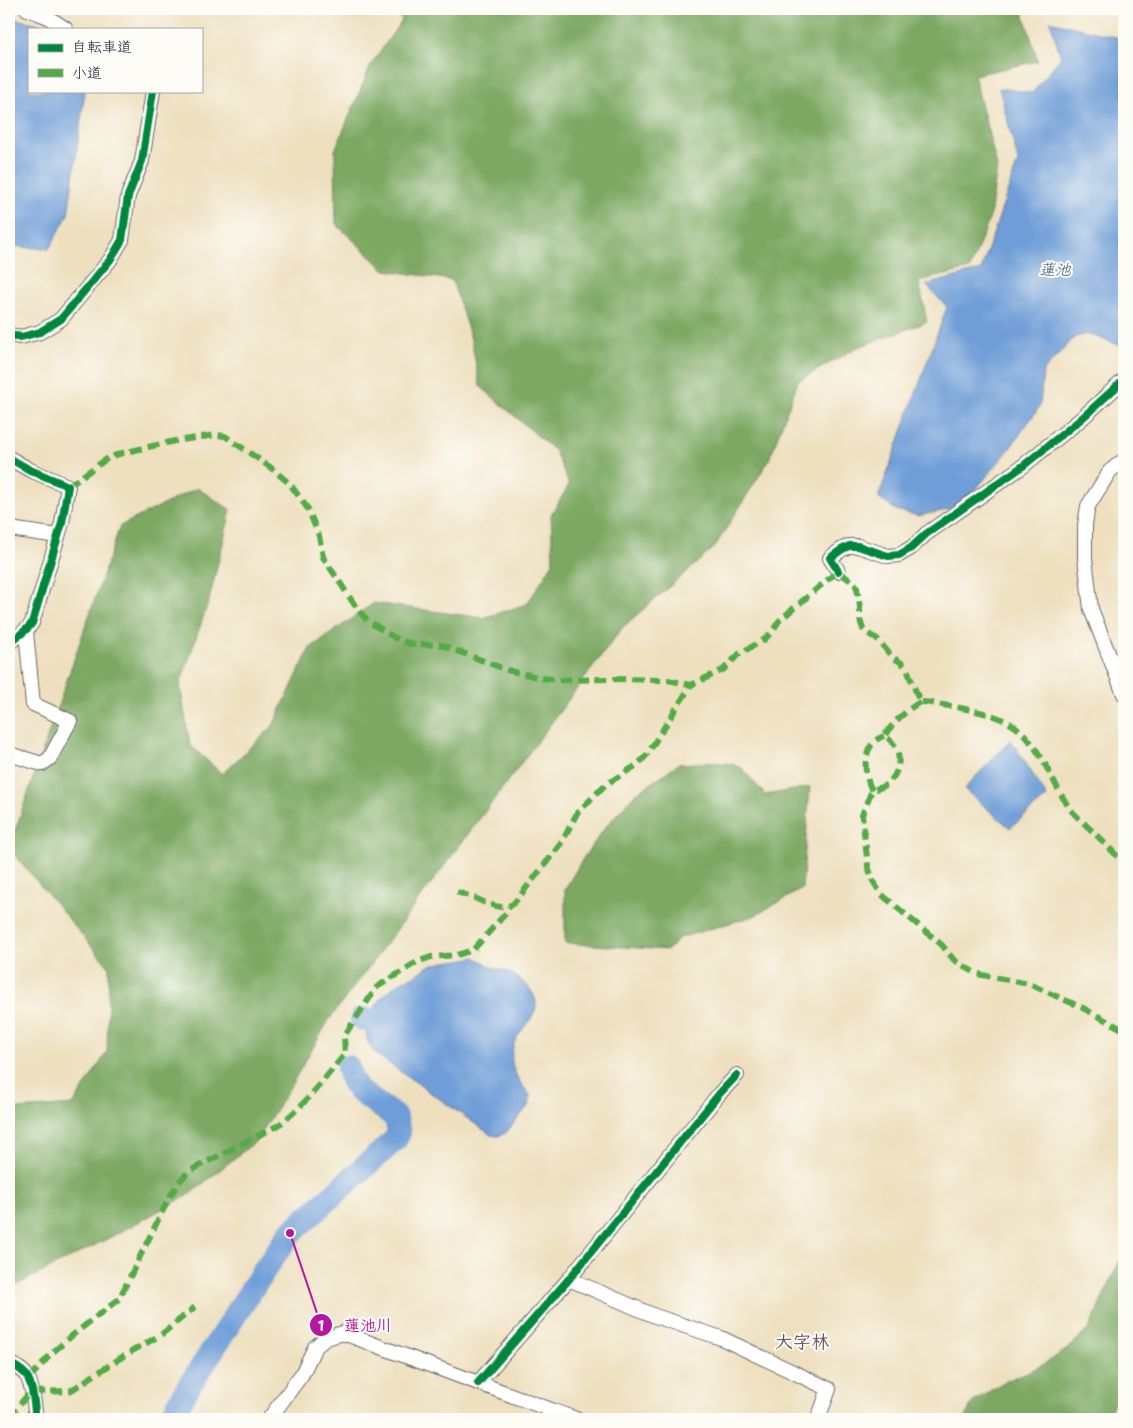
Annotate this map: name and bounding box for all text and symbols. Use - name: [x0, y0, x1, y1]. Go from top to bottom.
- legend: [28, 28, 202, 92]
- text: 自転車道: [72, 37, 132, 57]
- text: 小道: [72, 63, 102, 83]
- water label: 蓮池: [1039, 259, 1072, 280]
- callout: 蓮池川: [309, 1310, 402, 1341]
- text: 蓮池川: [344, 1315, 392, 1336]
- text: 1: [318, 1316, 325, 1336]
- district label: 大字林: [775, 1330, 829, 1354]

